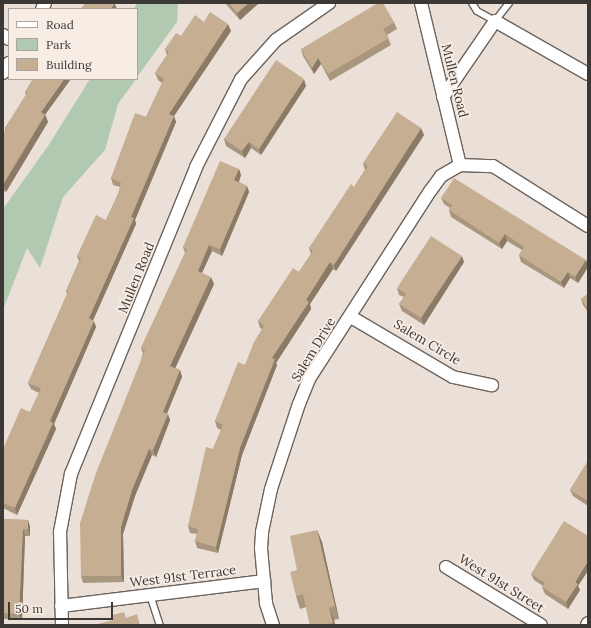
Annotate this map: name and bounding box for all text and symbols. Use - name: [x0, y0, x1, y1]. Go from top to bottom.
- legend: [8, 8, 138, 80]
- text: Road: [46, 17, 74, 32]
- text: Park: [46, 37, 71, 52]
- street label: Mullen Road: [437, 43, 471, 119]
- text: Building: [46, 57, 92, 72]
- street label: Mullen Road: [116, 240, 158, 316]
- street label: Salem Drive: [289, 315, 339, 385]
- street label: Salem Circle: [391, 317, 463, 369]
- street label: West 91st Street: [456, 552, 546, 616]
- street label: West 91st Terrace: [129, 563, 237, 591]
- scale bar: [10, 594, 115, 620]
- text: 50 m: [15, 601, 43, 616]

